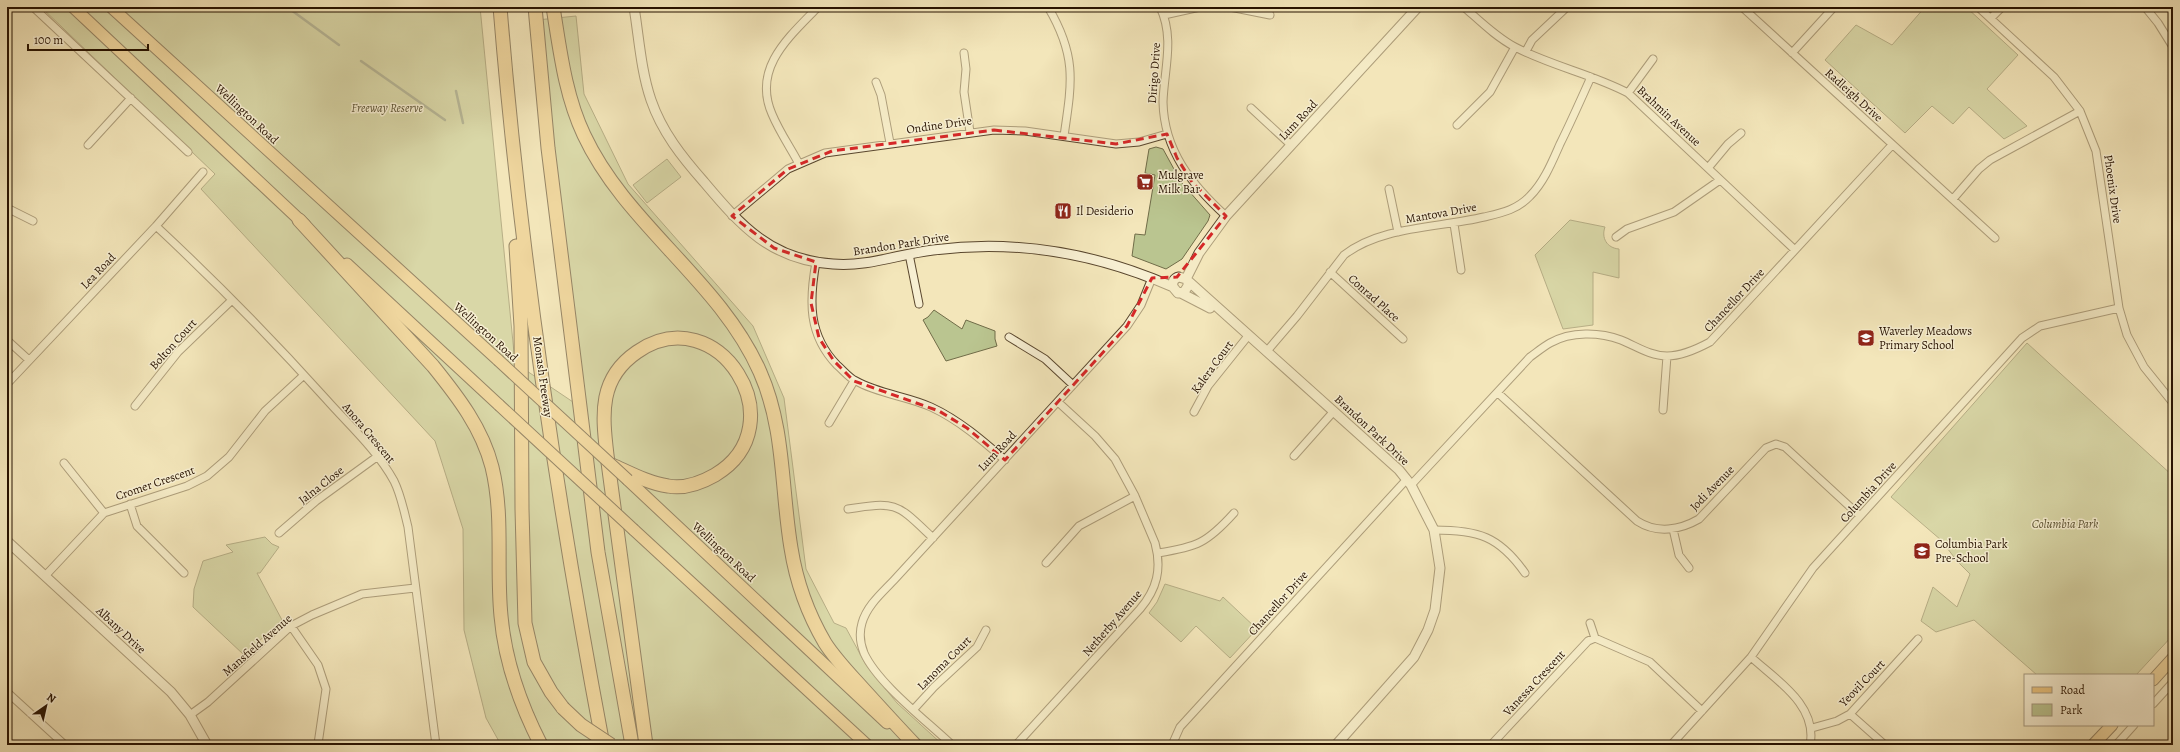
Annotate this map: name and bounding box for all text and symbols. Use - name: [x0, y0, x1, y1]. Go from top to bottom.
- scale bar: [28, 26, 148, 52]
- text: 100 m: [34, 32, 63, 48]
- street label: Dirigo Drive: [1144, 42, 1164, 104]
- street label: Radleigh Drive: [1822, 65, 1886, 125]
- street label: Wellington Road: [211, 80, 283, 148]
- street label: Brahmin Avenue: [1634, 82, 1704, 150]
- street label: Lum Road: [1275, 96, 1321, 144]
- park label: Freeway Reserve: [351, 100, 423, 116]
- street label: Ondine Drive: [905, 112, 973, 138]
- street label: Phoenix Drive: [2100, 154, 2126, 224]
- place label: Mulgrave Milk Bar: [1158, 167, 1204, 197]
- supermarket icon: Mulgrave Milk Bar: [1135, 172, 1155, 192]
- street label: Mantova Drive: [1404, 199, 1478, 227]
- restaurant icon: Il Desiderio: [1053, 201, 1073, 221]
- place label: Il Desiderio: [1076, 203, 1133, 219]
- street label: Brandon Park Drive: [852, 229, 950, 259]
- street label: Lea Road: [77, 249, 120, 293]
- street label: Chancellor Drive: [1700, 265, 1768, 335]
- street label: Conrad Place: [1345, 271, 1403, 325]
- street label: Wellington Road: [450, 298, 522, 366]
- street label: Bolton Court: [146, 315, 200, 373]
- place label: Waverley Meadows Primary School: [1878, 323, 1972, 353]
- school or university icon: Waverley Meadows Primary School: [1856, 328, 1876, 348]
- street label: Monash Freeway: [529, 335, 557, 419]
- street label: Kalera Court: [1187, 337, 1237, 397]
- street label: Brandon Park Drive: [1331, 391, 1413, 469]
- street label: Anora Crescent: [338, 399, 399, 467]
- street label: Lum Road: [974, 427, 1020, 475]
- street label: Columbia Drive: [1836, 458, 1900, 526]
- street label: Cromer Crescent: [113, 462, 197, 504]
- street label: Jalna Close: [295, 462, 347, 508]
- street label: Jodi Avenue: [1686, 462, 1738, 514]
- park label: Columbia Park: [2032, 516, 2099, 532]
- street label: Wellington Road: [688, 518, 760, 586]
- place label: Columbia Park Pre-School: [1935, 536, 2008, 566]
- school or university icon: Columbia Park Pre-School: [1912, 541, 1932, 561]
- street label: Chancellor Drive: [1245, 567, 1311, 639]
- street label: Netherby Avenue: [1079, 586, 1145, 660]
- street label: Albany Drive: [92, 602, 149, 657]
- street label: Mansfield Avenue: [219, 610, 295, 680]
- street label: Lanoma Court: [913, 632, 975, 694]
- street label: Vanessa Crescent: [1499, 647, 1569, 720]
- street label: Yeovil Court: [1835, 656, 1888, 711]
- legend: [2024, 674, 2154, 726]
- text: Road: [2060, 682, 2086, 698]
- north arrow: [26, 686, 66, 726]
- text: N: [44, 690, 59, 707]
- text: Park: [2060, 702, 2083, 718]

